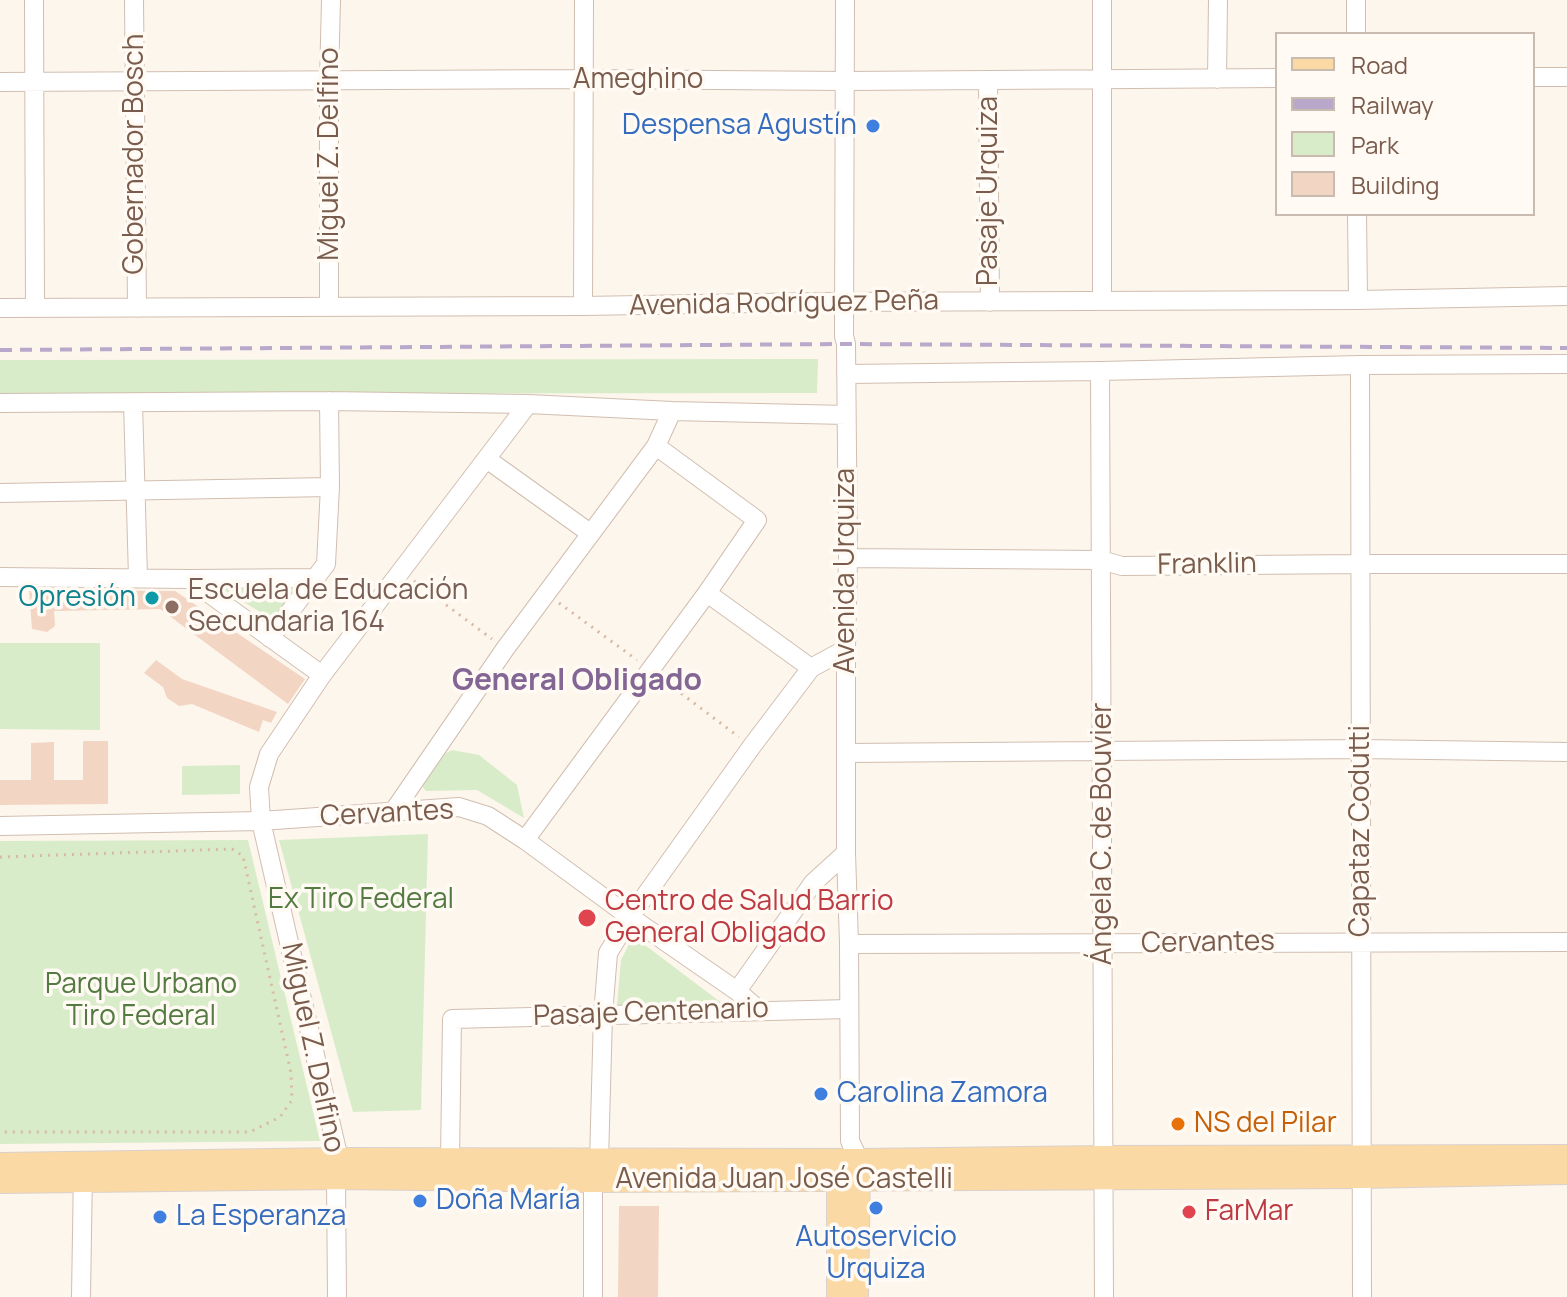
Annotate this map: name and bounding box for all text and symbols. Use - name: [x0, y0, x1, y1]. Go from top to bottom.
- legend: [1275, 32, 1535, 216]
- street label: Gobernador Bosch: [118, 34, 152, 274]
- street label: Miguel Z. Delfino: [313, 47, 347, 261]
- text: Road: [1351, 48, 1408, 81]
- street label: Ameghino: [573, 63, 703, 97]
- text: Railway: [1351, 88, 1434, 121]
- street label: Pasaje Urquiza: [972, 96, 1006, 286]
- place label: Despensa Agustín: [622, 109, 857, 143]
- marker: Despensa Agustín: [864, 117, 882, 135]
- text: Park: [1351, 128, 1399, 161]
- text: Building: [1351, 168, 1439, 201]
- street label: Avenida Rodríguez Peña: [629, 284, 939, 324]
- street label: Avenida Urquiza: [829, 468, 863, 674]
- street label: Franklin: [1157, 547, 1257, 583]
- place label: Escuela de Educación Secundaria 164: [188, 574, 468, 640]
- place label: Opresión: [19, 581, 136, 615]
- marker: Opresión: [143, 589, 161, 607]
- marker: Escuela de Educación Secundaria 164: [163, 598, 181, 616]
- district label: General Obligado: [452, 664, 702, 700]
- street label: Ángela C. de Bouvier: [1086, 703, 1120, 965]
- street label: Capataz Codutti: [1344, 725, 1378, 937]
- street label: Cervantes: [319, 794, 455, 834]
- park label: Ex Tiro Federal: [268, 883, 454, 917]
- place label: Centro de Salud Barrio General Obligado: [605, 885, 894, 951]
- marker: Centro de Salud Barrio General Obligado: [576, 907, 598, 929]
- street label: Cervantes: [1141, 925, 1275, 961]
- street label: Miguel Z. Delfino: [273, 940, 351, 1156]
- park label: Parque Urbano Tiro Federal: [45, 968, 237, 1034]
- street label: Pasaje Centenario: [533, 992, 769, 1034]
- place label: Carolina Zamora: [837, 1077, 1048, 1111]
- marker: Carolina Zamora: [812, 1085, 830, 1103]
- place label: NS del Pilar: [1194, 1107, 1337, 1141]
- marker: NS del Pilar: [1169, 1115, 1187, 1133]
- street label: Avenida Juan José Castelli: [615, 1163, 953, 1197]
- place label: Doña María: [436, 1184, 580, 1218]
- marker: Doña María: [411, 1192, 429, 1210]
- place label: FarMar: [1205, 1195, 1293, 1229]
- marker: Autoservicio Urquiza: [867, 1199, 885, 1217]
- place label: La Esperanza: [176, 1200, 346, 1234]
- marker: FarMar: [1180, 1203, 1198, 1221]
- marker: La Esperanza: [151, 1208, 169, 1226]
- place label: Autoservicio Urquiza: [795, 1221, 957, 1287]

